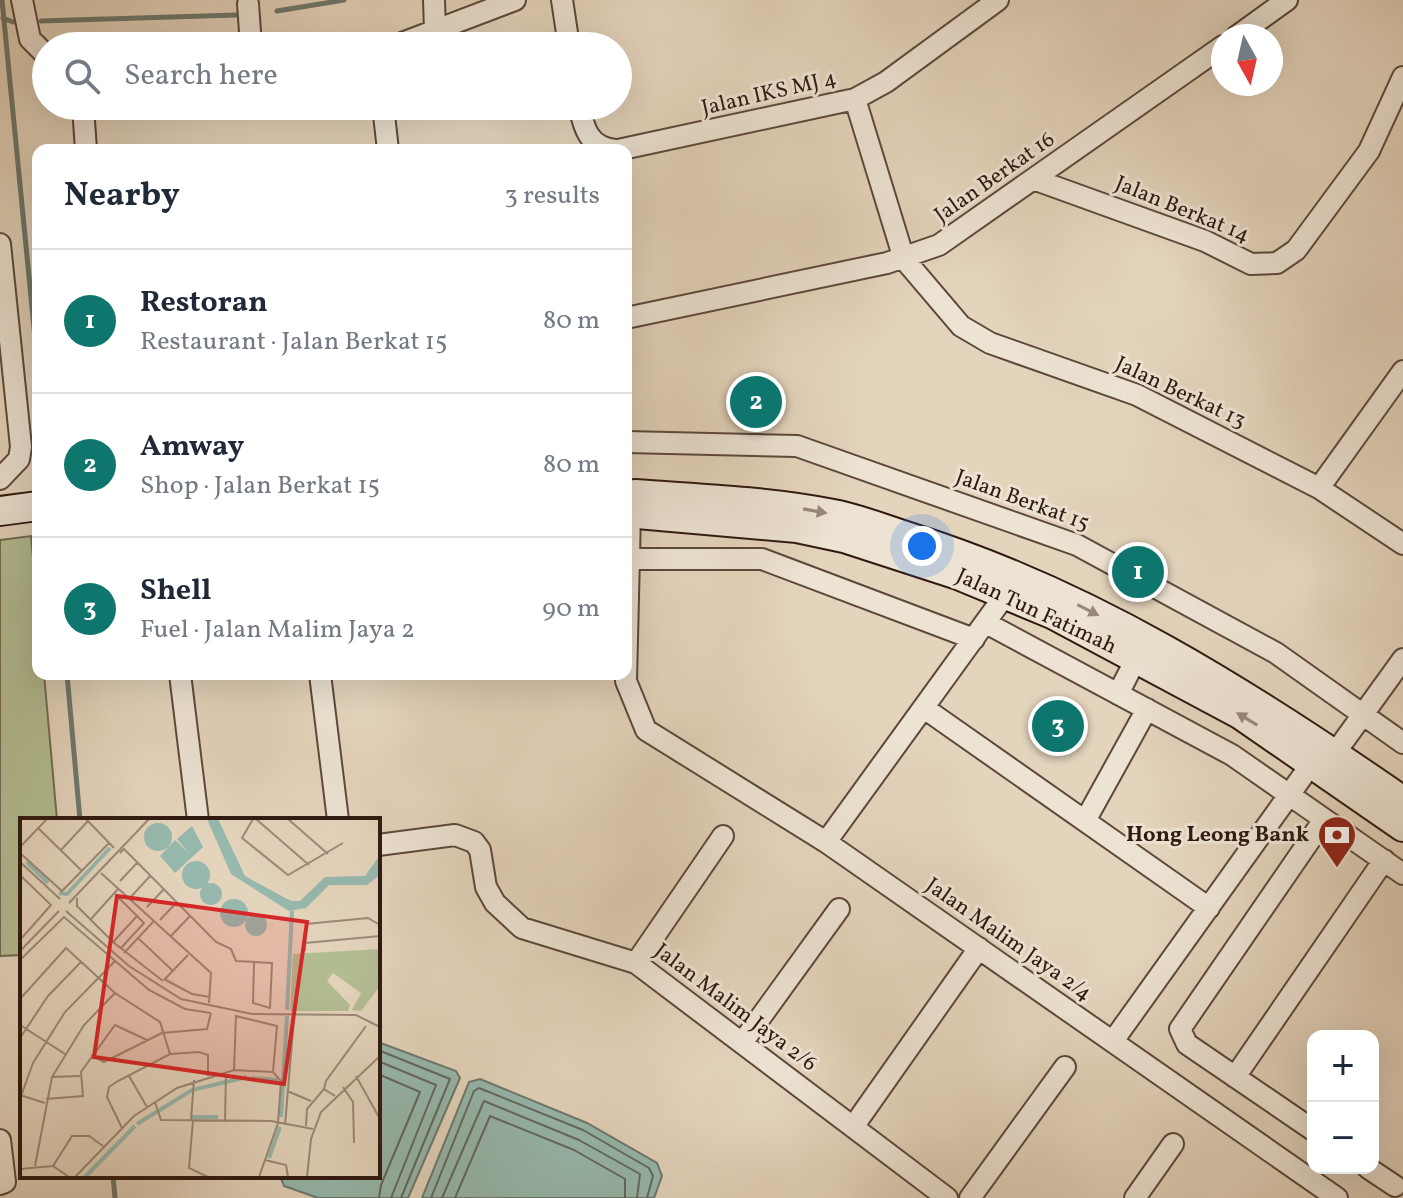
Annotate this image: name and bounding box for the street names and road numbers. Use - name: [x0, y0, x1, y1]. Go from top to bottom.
- street label: Jalan IKS MJ 4: [698, 63, 840, 125]
- street label: Jalan Berkat 16: [928, 125, 1062, 231]
- street label: Jalan Berkat 14: [1110, 169, 1254, 251]
- street label: Jalan Berkat 13: [1109, 349, 1251, 437]
- street label: Jalan Berkat 15: [951, 462, 1093, 540]
- street label: Jalan Tun Fatimah: [951, 561, 1121, 663]
- street label: Jalan Malim Jaya 2/4: [919, 871, 1097, 1009]
- street label: Jalan Malim Jaya 2/6: [647, 936, 823, 1080]

